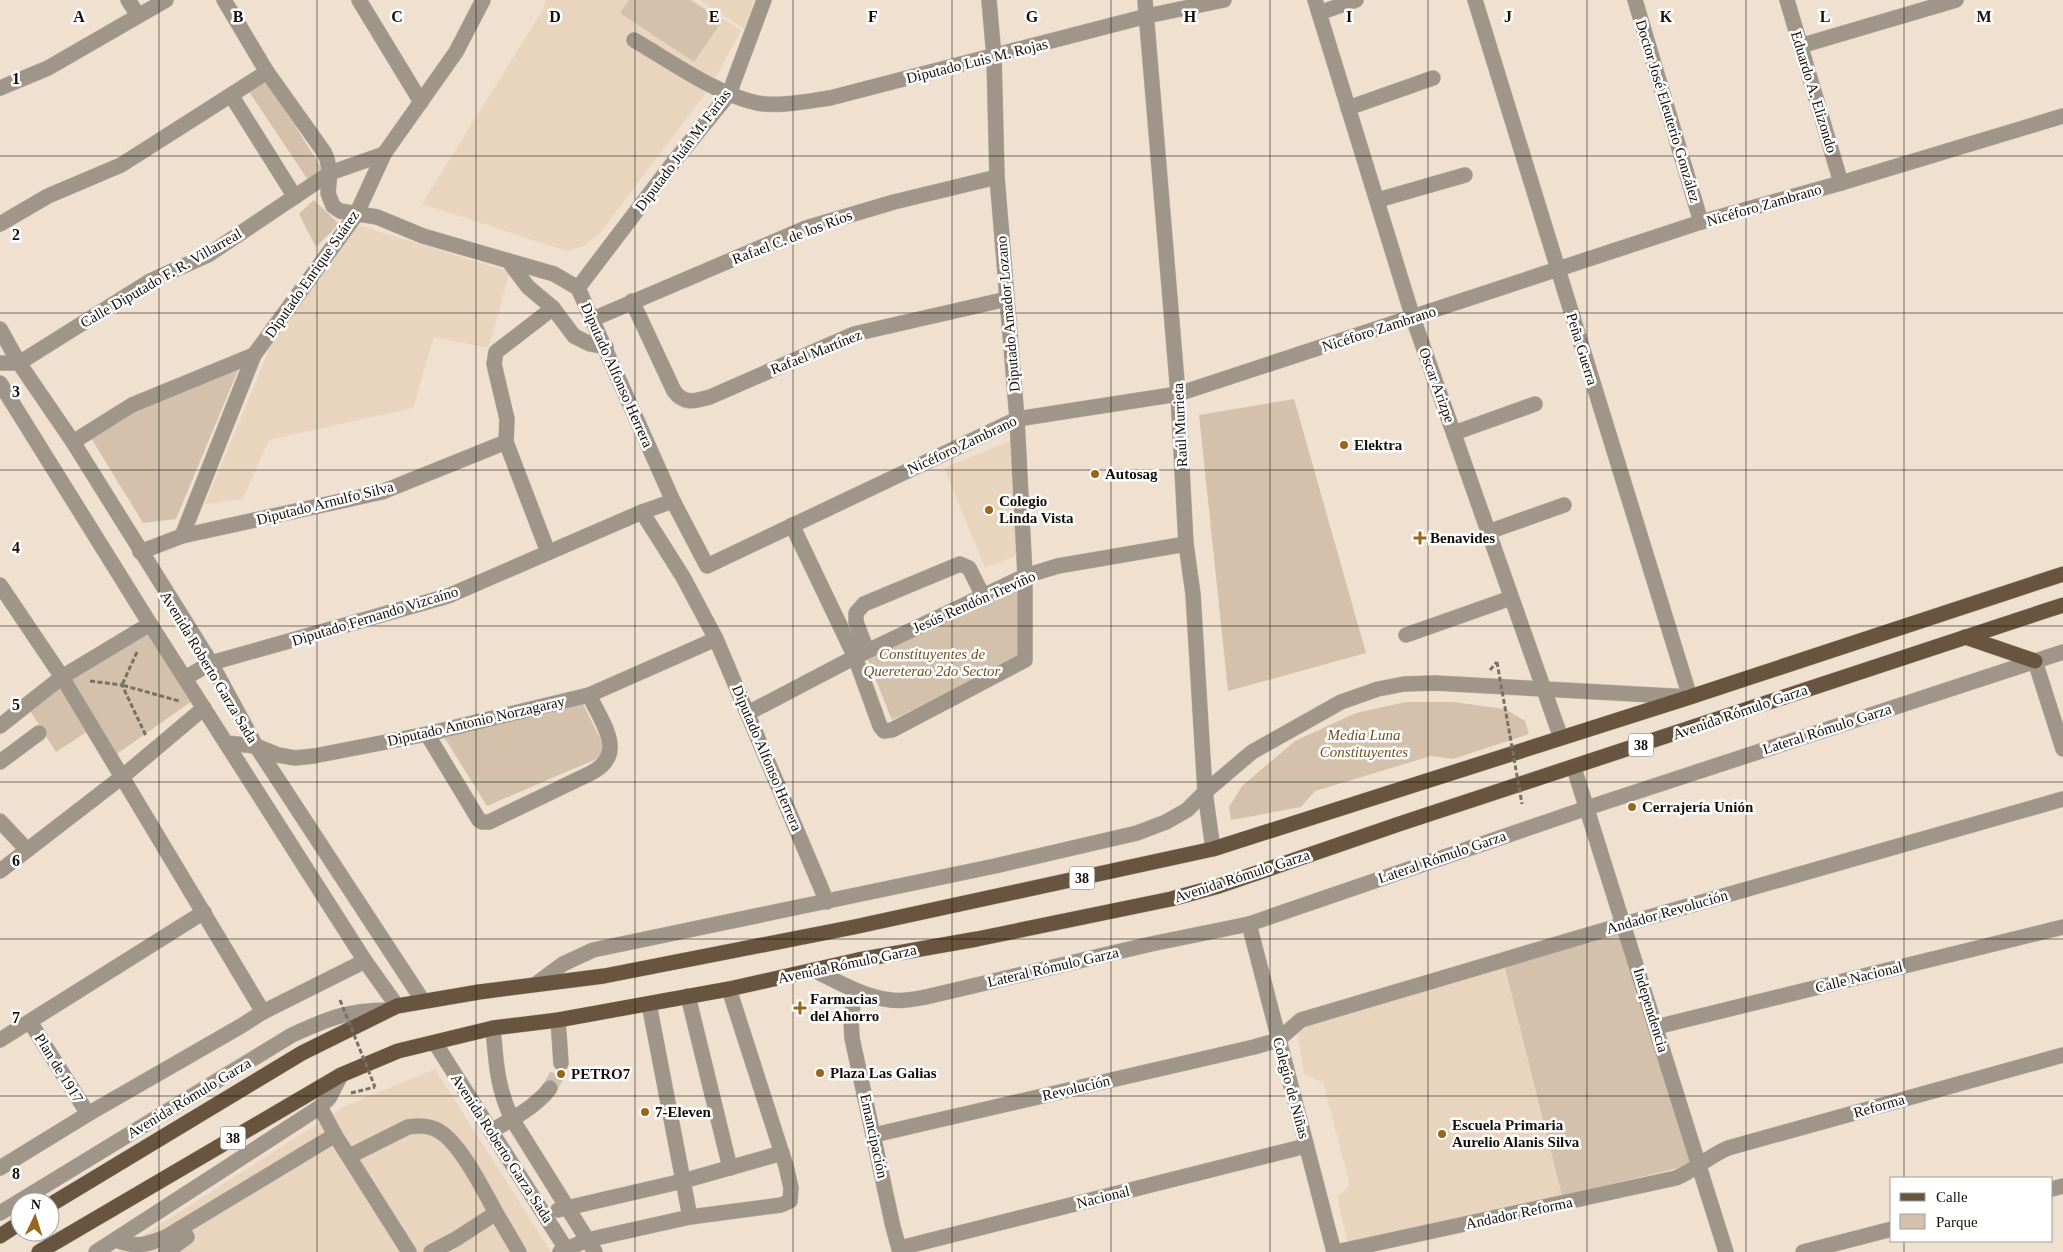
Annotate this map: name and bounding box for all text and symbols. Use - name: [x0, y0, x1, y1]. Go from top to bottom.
- text: A: [73, 8, 85, 25]
- text: B: [233, 8, 244, 25]
- text: C: [391, 8, 403, 25]
- text: D: [549, 8, 561, 25]
- text: E: [709, 8, 719, 25]
- text: F: [868, 8, 878, 25]
- text: G: [1026, 8, 1039, 25]
- text: H: [1184, 8, 1197, 25]
- text: I: [1346, 8, 1352, 25]
- text: J: [1504, 8, 1512, 25]
- text: K: [1660, 8, 1673, 25]
- text: L: [1820, 8, 1830, 25]
- text: M: [1976, 8, 1992, 25]
- street label: Doctor José Eleuterio González: [1633, 18, 1704, 205]
- street label: Eduardo A. Elizondo: [1788, 29, 1840, 155]
- street label: Diputado Luis M. Rojas: [905, 36, 1049, 86]
- text: 1: [12, 70, 20, 87]
- street label: Diputado Juán M. Farías: [632, 86, 734, 214]
- street label: Nicéforo Zambrano: [1705, 181, 1823, 229]
- street label: Diputado Enrique Suárez: [262, 207, 362, 341]
- street label: Rafael C. de los Ríos: [730, 207, 854, 267]
- street label: Calle Diputado F. R. Villarreal: [78, 225, 244, 331]
- text: 2: [12, 226, 20, 243]
- street label: Diputado Amador Lozano: [993, 235, 1023, 393]
- street label: Diputado Alfonso Herrera: [578, 300, 656, 450]
- street label: Nicéforo Zambrano: [1320, 303, 1438, 355]
- street label: Peña Guerra: [1563, 311, 1601, 387]
- street label: Rafael Martínez: [768, 326, 864, 378]
- street label: Oscar Arizpe: [1416, 345, 1458, 425]
- street label: Raúl Murrieta: [1170, 382, 1190, 468]
- text: 3: [12, 383, 20, 400]
- street label: Nicéforo Zambrano: [905, 413, 1019, 477]
- place label: Elektra: [1354, 437, 1403, 453]
- marker: Elektra: [1338, 439, 1350, 451]
- place label: Autosag: [1105, 466, 1158, 482]
- marker: Autosag: [1089, 468, 1101, 480]
- street label: Diputado Arnulfo Silva: [255, 478, 396, 528]
- place label: Colegio Linda Vista: [999, 493, 1074, 526]
- marker: Colegio Linda Vista: [983, 504, 995, 516]
- place label: Benavides: [1430, 530, 1495, 546]
- marker: Benavides: [1414, 532, 1426, 544]
- text: 4: [12, 539, 20, 556]
- street label: Jesús Rendón Treviño: [910, 568, 1038, 636]
- street label: Diputado Fernando Vizcaíno: [290, 583, 460, 649]
- street label: Avenida Roberto Garza Sada: [157, 588, 261, 746]
- park label: Constituyentes de Quereterao 2do Sector: [864, 646, 1001, 679]
- street label: Avenida Rómulo Garza: [1671, 681, 1810, 743]
- street label: Diputado Alfonso Herrera: [729, 683, 805, 834]
- street label: Diputado Antonio Norzagaray: [386, 693, 567, 749]
- text: 5: [12, 696, 20, 713]
- street label: Lateral Rómulo Garza: [1761, 701, 1894, 757]
- park label: Media Luna Constituyentes: [1320, 727, 1408, 760]
- road number: 38: [1628, 734, 1654, 756]
- place label: Cerrajería Unión: [1642, 799, 1754, 815]
- marker: Cerrajería Unión: [1626, 801, 1638, 813]
- street label: Lateral Rómulo Garza: [1376, 827, 1508, 886]
- street label: Avenida Rómulo Garza: [1172, 846, 1312, 905]
- text: 6: [12, 852, 20, 869]
- road number: 38: [1070, 866, 1094, 890]
- street label: Andador Revolución: [1605, 887, 1730, 937]
- street label: Avenida Rómulo Garza: [776, 941, 918, 987]
- street label: Lateral Rómulo Garza: [986, 944, 1120, 990]
- street label: Calle Nacional: [1814, 958, 1904, 996]
- street label: Independencia: [1631, 966, 1672, 1054]
- place label: Farmacias del Ahorro: [810, 991, 879, 1024]
- marker: Farmacias del Ahorro: [794, 1002, 806, 1014]
- text: 7: [12, 1009, 20, 1026]
- street label: Plan de 1917: [31, 1031, 87, 1106]
- street label: Colegio de Niñas: [1270, 1036, 1312, 1141]
- street label: Avenida Rómulo Garza: [124, 1055, 254, 1141]
- place label: Plaza Las Galias: [830, 1065, 937, 1081]
- place label: PETRO7: [571, 1066, 631, 1082]
- marker: Plaza Las Galias: [814, 1067, 826, 1079]
- marker: PETRO7: [555, 1068, 567, 1080]
- street label: Avenida Roberto Garza Sada: [448, 1071, 556, 1226]
- street label: Revolución: [1041, 1072, 1112, 1104]
- street label: Reforma: [1852, 1091, 1907, 1121]
- street label: Emancipación: [857, 1092, 891, 1180]
- place label: 7-Eleven: [655, 1104, 711, 1120]
- marker: 7-Eleven: [639, 1106, 651, 1118]
- place label: Escuela Primaria Aurelio Alanis Silva: [1452, 1117, 1580, 1150]
- road number: 38: [220, 1126, 246, 1150]
- marker: Escuela Primaria Aurelio Alanis Silva: [1436, 1128, 1448, 1140]
- text: 8: [12, 1165, 20, 1182]
- legend: [1890, 1177, 2053, 1242]
- street label: Nacional: [1075, 1183, 1131, 1211]
- text: Calle: [1936, 1189, 1968, 1205]
- north arrow: [10, 1192, 60, 1242]
- street label: Andador Reforma: [1464, 1194, 1574, 1232]
- text: N: [30, 1197, 41, 1212]
- text: Parque: [1936, 1214, 1978, 1230]

